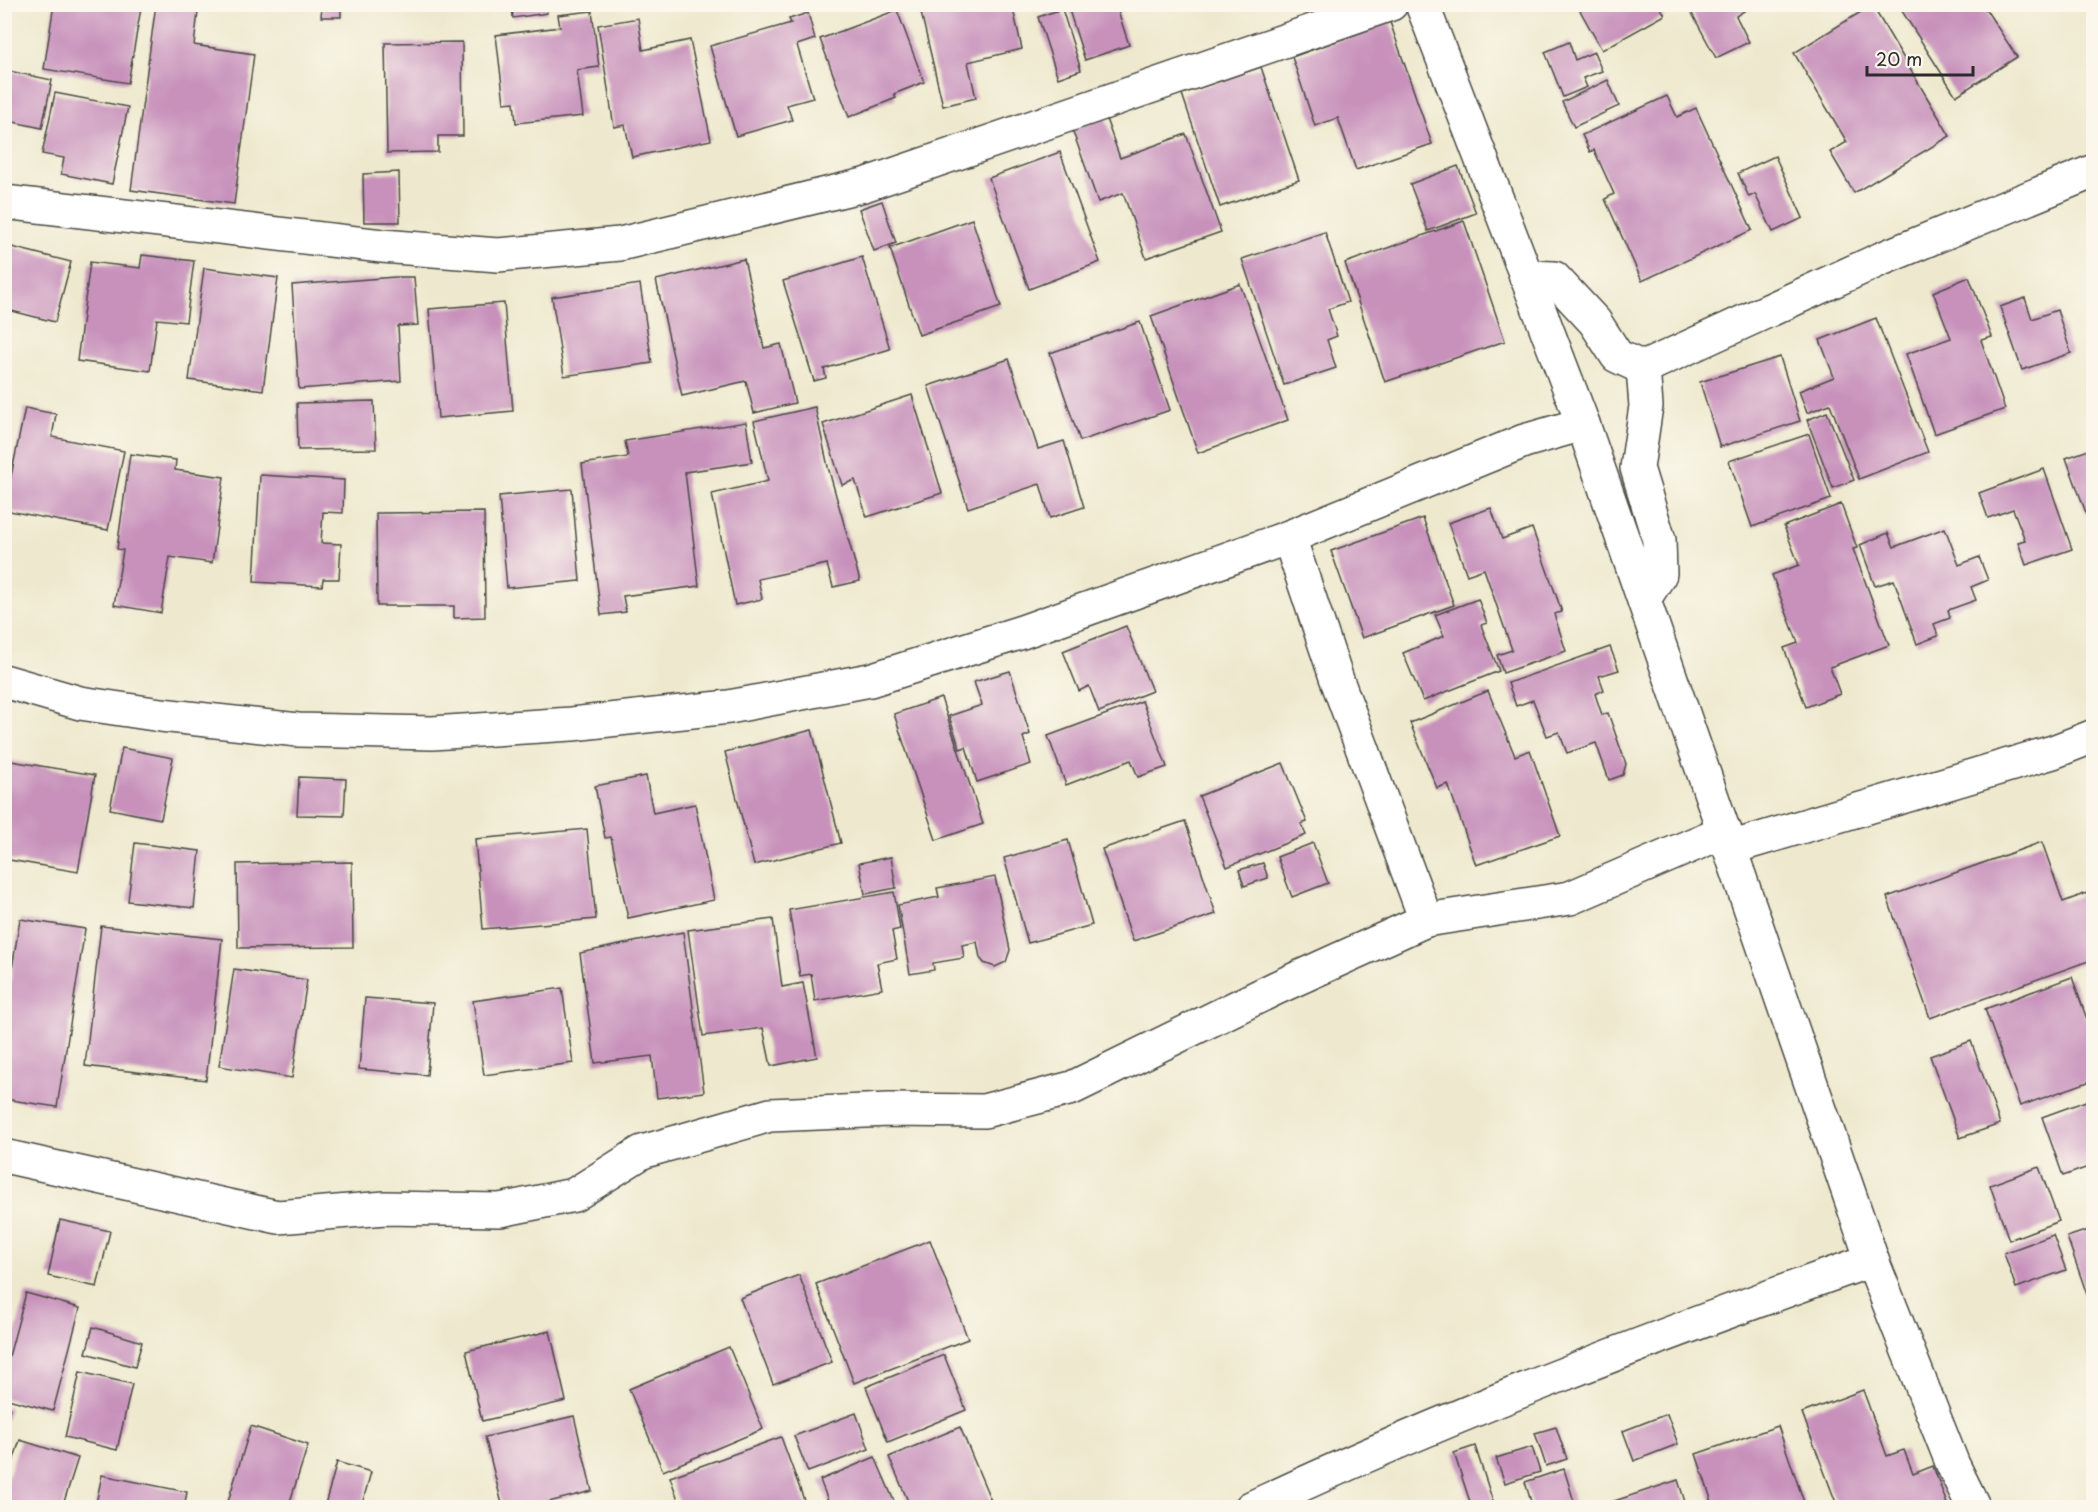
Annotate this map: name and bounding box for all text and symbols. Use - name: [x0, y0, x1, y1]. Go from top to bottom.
- scale bar: [1867, 39, 1974, 77]
- text: 20 m: [1876, 45, 1922, 72]

